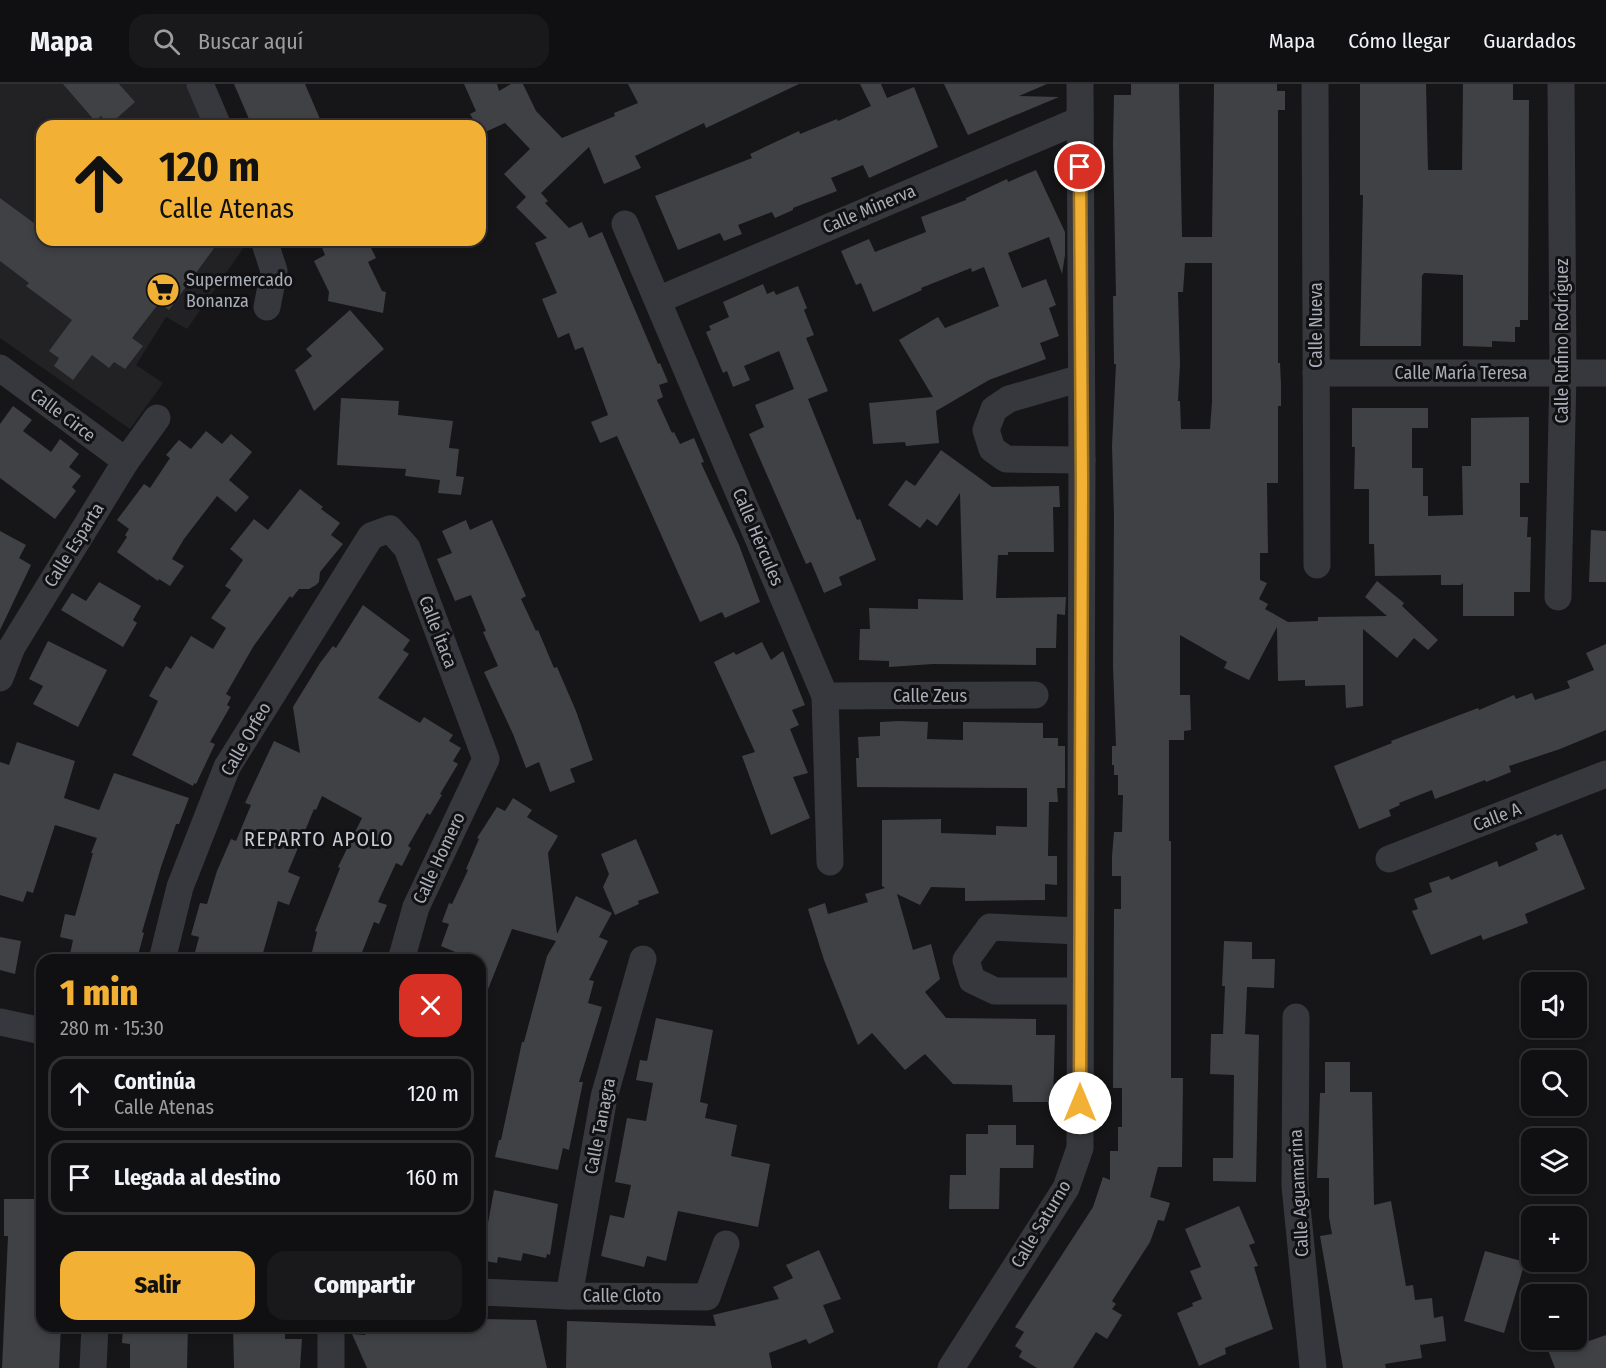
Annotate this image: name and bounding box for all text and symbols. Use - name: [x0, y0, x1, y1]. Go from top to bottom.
- search box: [129, 14, 549, 68]
- text: Mapa: [30, 25, 93, 58]
- icon: search: [150, 25, 183, 58]
- text: Buscar aquí: [198, 28, 303, 55]
- text: Mapa: [1269, 28, 1315, 54]
- text: Cómo llegar: [1348, 28, 1450, 54]
- text: Guardados: [1483, 28, 1576, 54]
- pin: [1054, 141, 1105, 192]
- text: 120 m: [159, 142, 260, 192]
- icon: ahead: [60, 144, 138, 222]
- icon: arrive: [1063, 150, 1096, 183]
- street label: Calle Minerva: [819, 180, 919, 238]
- text: Calle Atenas: [159, 193, 294, 225]
- street label: Calle Rufino Rodríguez: [1551, 258, 1573, 424]
- place label: Supermercado Bonanza: [186, 269, 293, 312]
- supermarket icon: Supermercado Bonanza: [145, 272, 181, 308]
- street label: Calle Nueva: [1305, 282, 1327, 368]
- street label: Calle María Teresa: [1395, 362, 1528, 384]
- street label: Calle Circe: [26, 383, 100, 447]
- street label: Calle Hércules: [728, 485, 789, 589]
- street label: Calle Esparta: [39, 499, 109, 591]
- street label: Calle Ítaca: [414, 592, 463, 671]
- street label: Calle Zeus: [893, 685, 967, 707]
- street label: Calle Orfeo: [216, 698, 276, 780]
- street label: Calle A: [1470, 798, 1525, 836]
- street label: Calle Homero: [408, 809, 470, 907]
- district label: REPARTO APOLO: [244, 827, 394, 851]
- text: 1 min: [60, 971, 138, 1015]
- map controls: [1521, 972, 1587, 1350]
- button: sound: [1521, 972, 1587, 1038]
- button: close: [399, 974, 462, 1037]
- text: 280 m · 15:30: [60, 1016, 164, 1040]
- button: search: [1521, 1050, 1587, 1116]
- text: Continúa: [114, 1068, 196, 1095]
- position arrow: [1048, 1071, 1112, 1135]
- street label: Calle Tanagra: [580, 1076, 620, 1176]
- icon: ahead: [63, 1077, 96, 1110]
- text: 120 m: [407, 1080, 459, 1107]
- text: Calle Atenas: [114, 1095, 214, 1119]
- street label: Calle Aguamarina: [1285, 1128, 1313, 1257]
- button: layers: [1521, 1128, 1587, 1194]
- icon: arrive: [63, 1161, 96, 1194]
- text: Llegada al destino: [114, 1164, 281, 1191]
- text: 160 m: [406, 1164, 459, 1191]
- street label: Calle Saturno: [1006, 1176, 1076, 1272]
- button: +: [1521, 1206, 1587, 1272]
- button: Salir: [60, 1251, 255, 1320]
- button: Compartir: [267, 1251, 462, 1320]
- button: −: [1521, 1284, 1587, 1350]
- street label: Calle Cloto: [583, 1285, 661, 1307]

